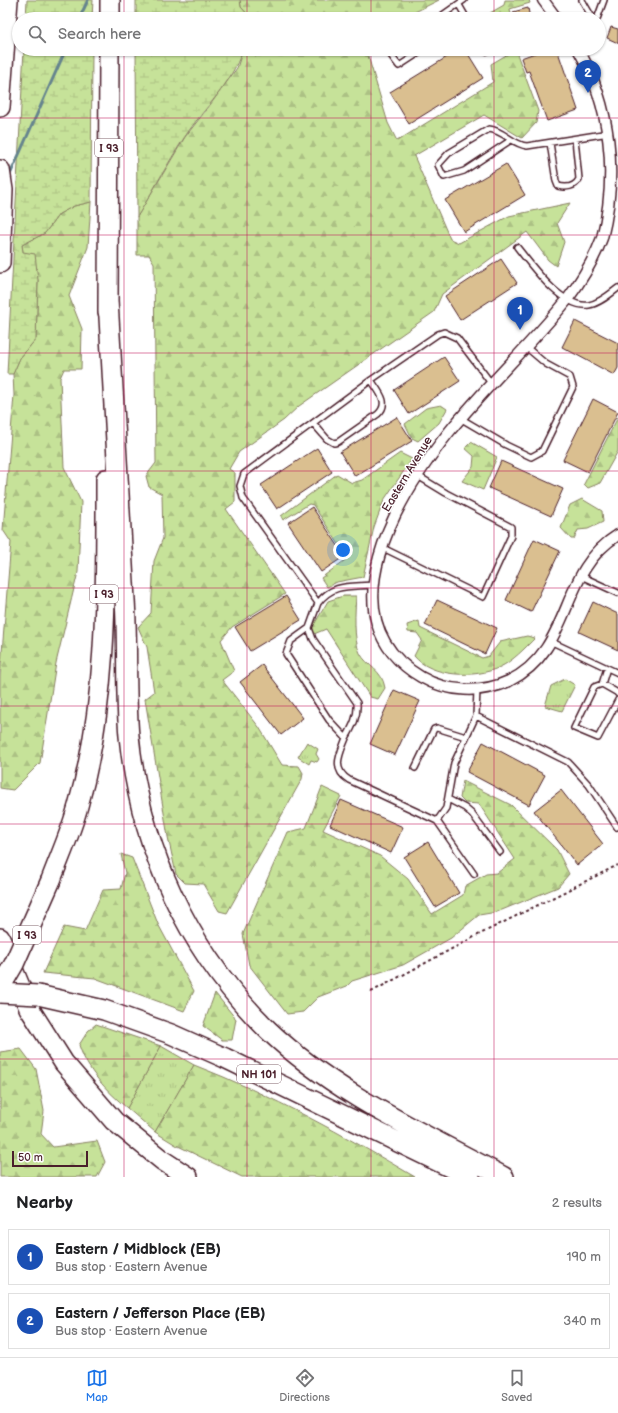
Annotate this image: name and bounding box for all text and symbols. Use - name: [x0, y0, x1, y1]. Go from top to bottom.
- search box: [12, 12, 606, 56]
- icon: search: [26, 23, 48, 45]
- text: Search here: [58, 25, 141, 44]
- pin: 2: [575, 60, 601, 93]
- road number: I 93: [95, 139, 123, 157]
- pin: 1: [507, 297, 533, 330]
- street label: Eastern Avenue: [379, 434, 436, 515]
- your location: [333, 540, 353, 560]
- road number: I 93: [90, 585, 118, 603]
- road number: I 93: [13, 926, 41, 944]
- road number: NH 101: [237, 1065, 281, 1083]
- scale bar: [12, 1149, 88, 1168]
- text: 50 m: [18, 1151, 43, 1164]
- text: Nearby: [16, 1193, 73, 1213]
- text: 2 results: [552, 1195, 602, 1211]
- text: Eastern / Midblock (EB): [55, 1240, 221, 1259]
- text: 1: [27, 1249, 33, 1265]
- text: 190 m: [567, 1249, 601, 1265]
- text: Bus stop · Eastern Avenue: [55, 1259, 207, 1275]
- text: Eastern / Jefferson Place (EB): [55, 1304, 265, 1323]
- text: 2: [26, 1313, 34, 1329]
- text: 340 m: [563, 1313, 601, 1329]
- text: Bus stop · Eastern Avenue: [55, 1323, 207, 1339]
- tab: Map: [86, 1367, 108, 1404]
- tab: Directions: [279, 1367, 330, 1404]
- tab: Saved: [501, 1367, 532, 1404]

